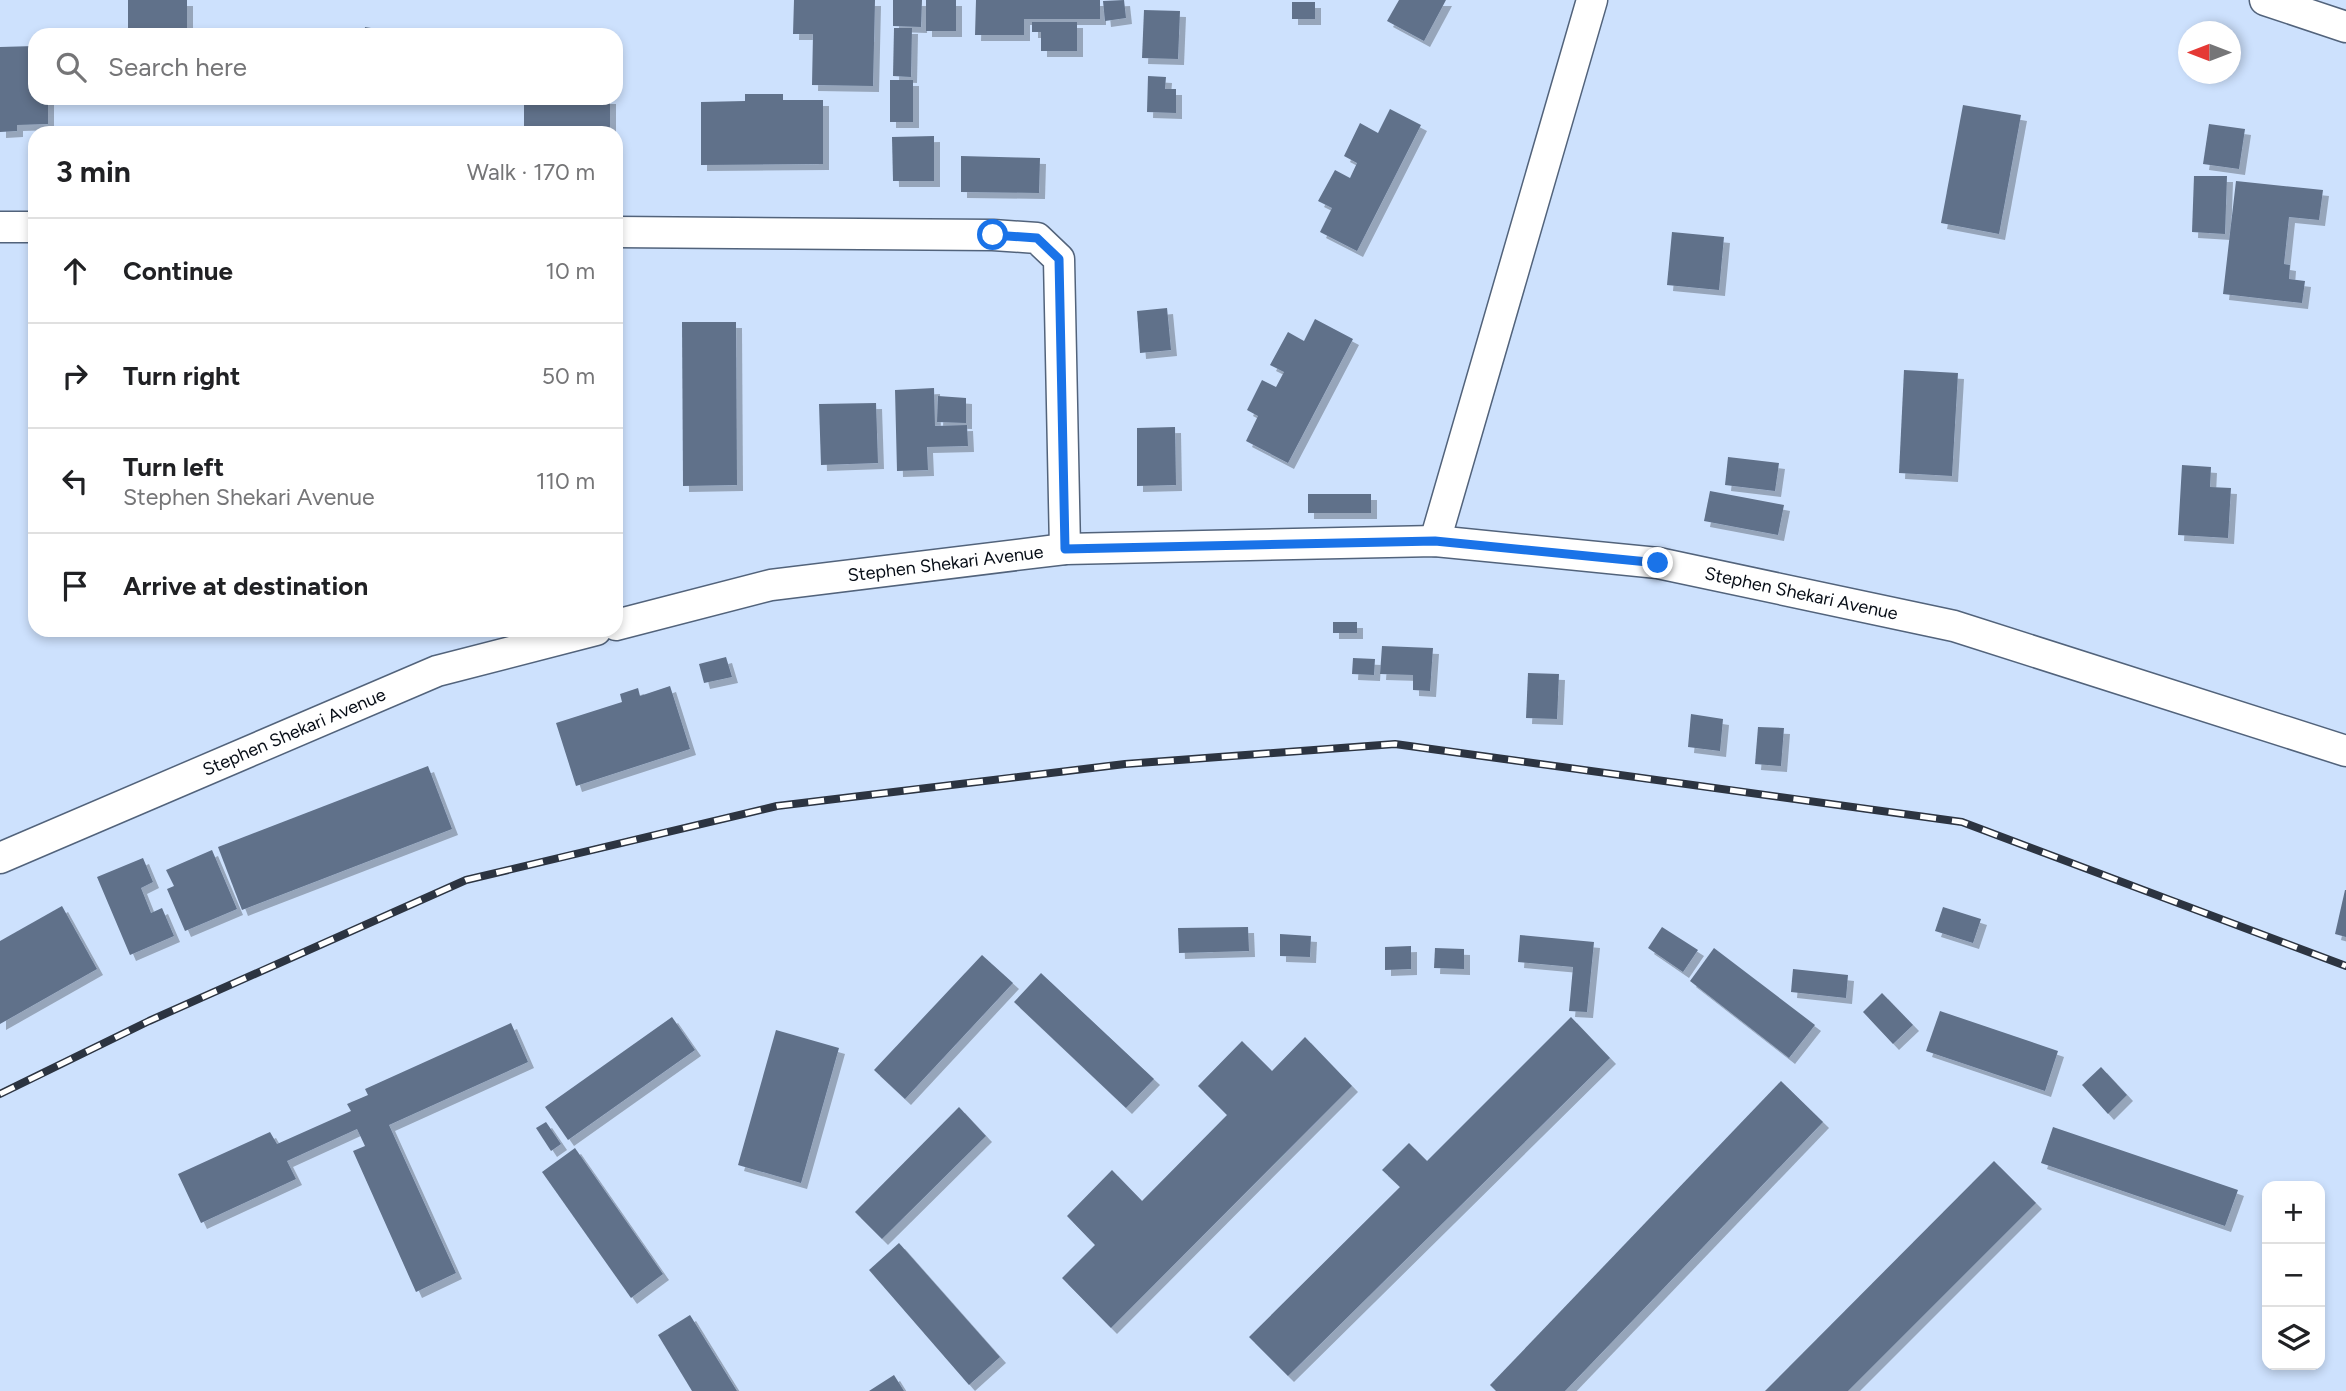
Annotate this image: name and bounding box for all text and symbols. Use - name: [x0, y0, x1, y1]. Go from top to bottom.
- north arrow: [2178, 21, 2241, 84]
- search box: [28, 28, 623, 105]
- icon: search: [52, 48, 90, 86]
- text: Search here: [108, 51, 247, 83]
- text: 3 min: [56, 153, 131, 190]
- text: Walk · 170 m: [467, 158, 595, 186]
- route start: [977, 219, 1008, 250]
- icon: ahead: [56, 252, 94, 290]
- text: Continue: [123, 255, 233, 287]
- text: 10 m: [546, 257, 595, 285]
- icon: right: [56, 357, 94, 395]
- text: Turn right: [123, 360, 240, 392]
- text: 50 m: [542, 362, 595, 390]
- text: Turn left: [123, 451, 224, 483]
- icon: left: [56, 462, 94, 500]
- text: 110 m: [536, 467, 595, 495]
- text: Stephen Shekari Avenue: [123, 483, 375, 511]
- street label: Stephen Shekari Avenue: [847, 541, 1045, 587]
- route end: [1642, 547, 1673, 578]
- street label: Stephen Shekari Avenue: [1703, 562, 1900, 625]
- icon: arrive: [56, 567, 94, 605]
- text: Arrive at destination: [123, 570, 368, 602]
- street label: Stephen Shekari Avenue: [199, 683, 389, 781]
- map controls: [2262, 1181, 2325, 1370]
- button: +: [2262, 1181, 2325, 1244]
- button: −: [2262, 1244, 2325, 1307]
- button: layers: [2262, 1307, 2325, 1370]

